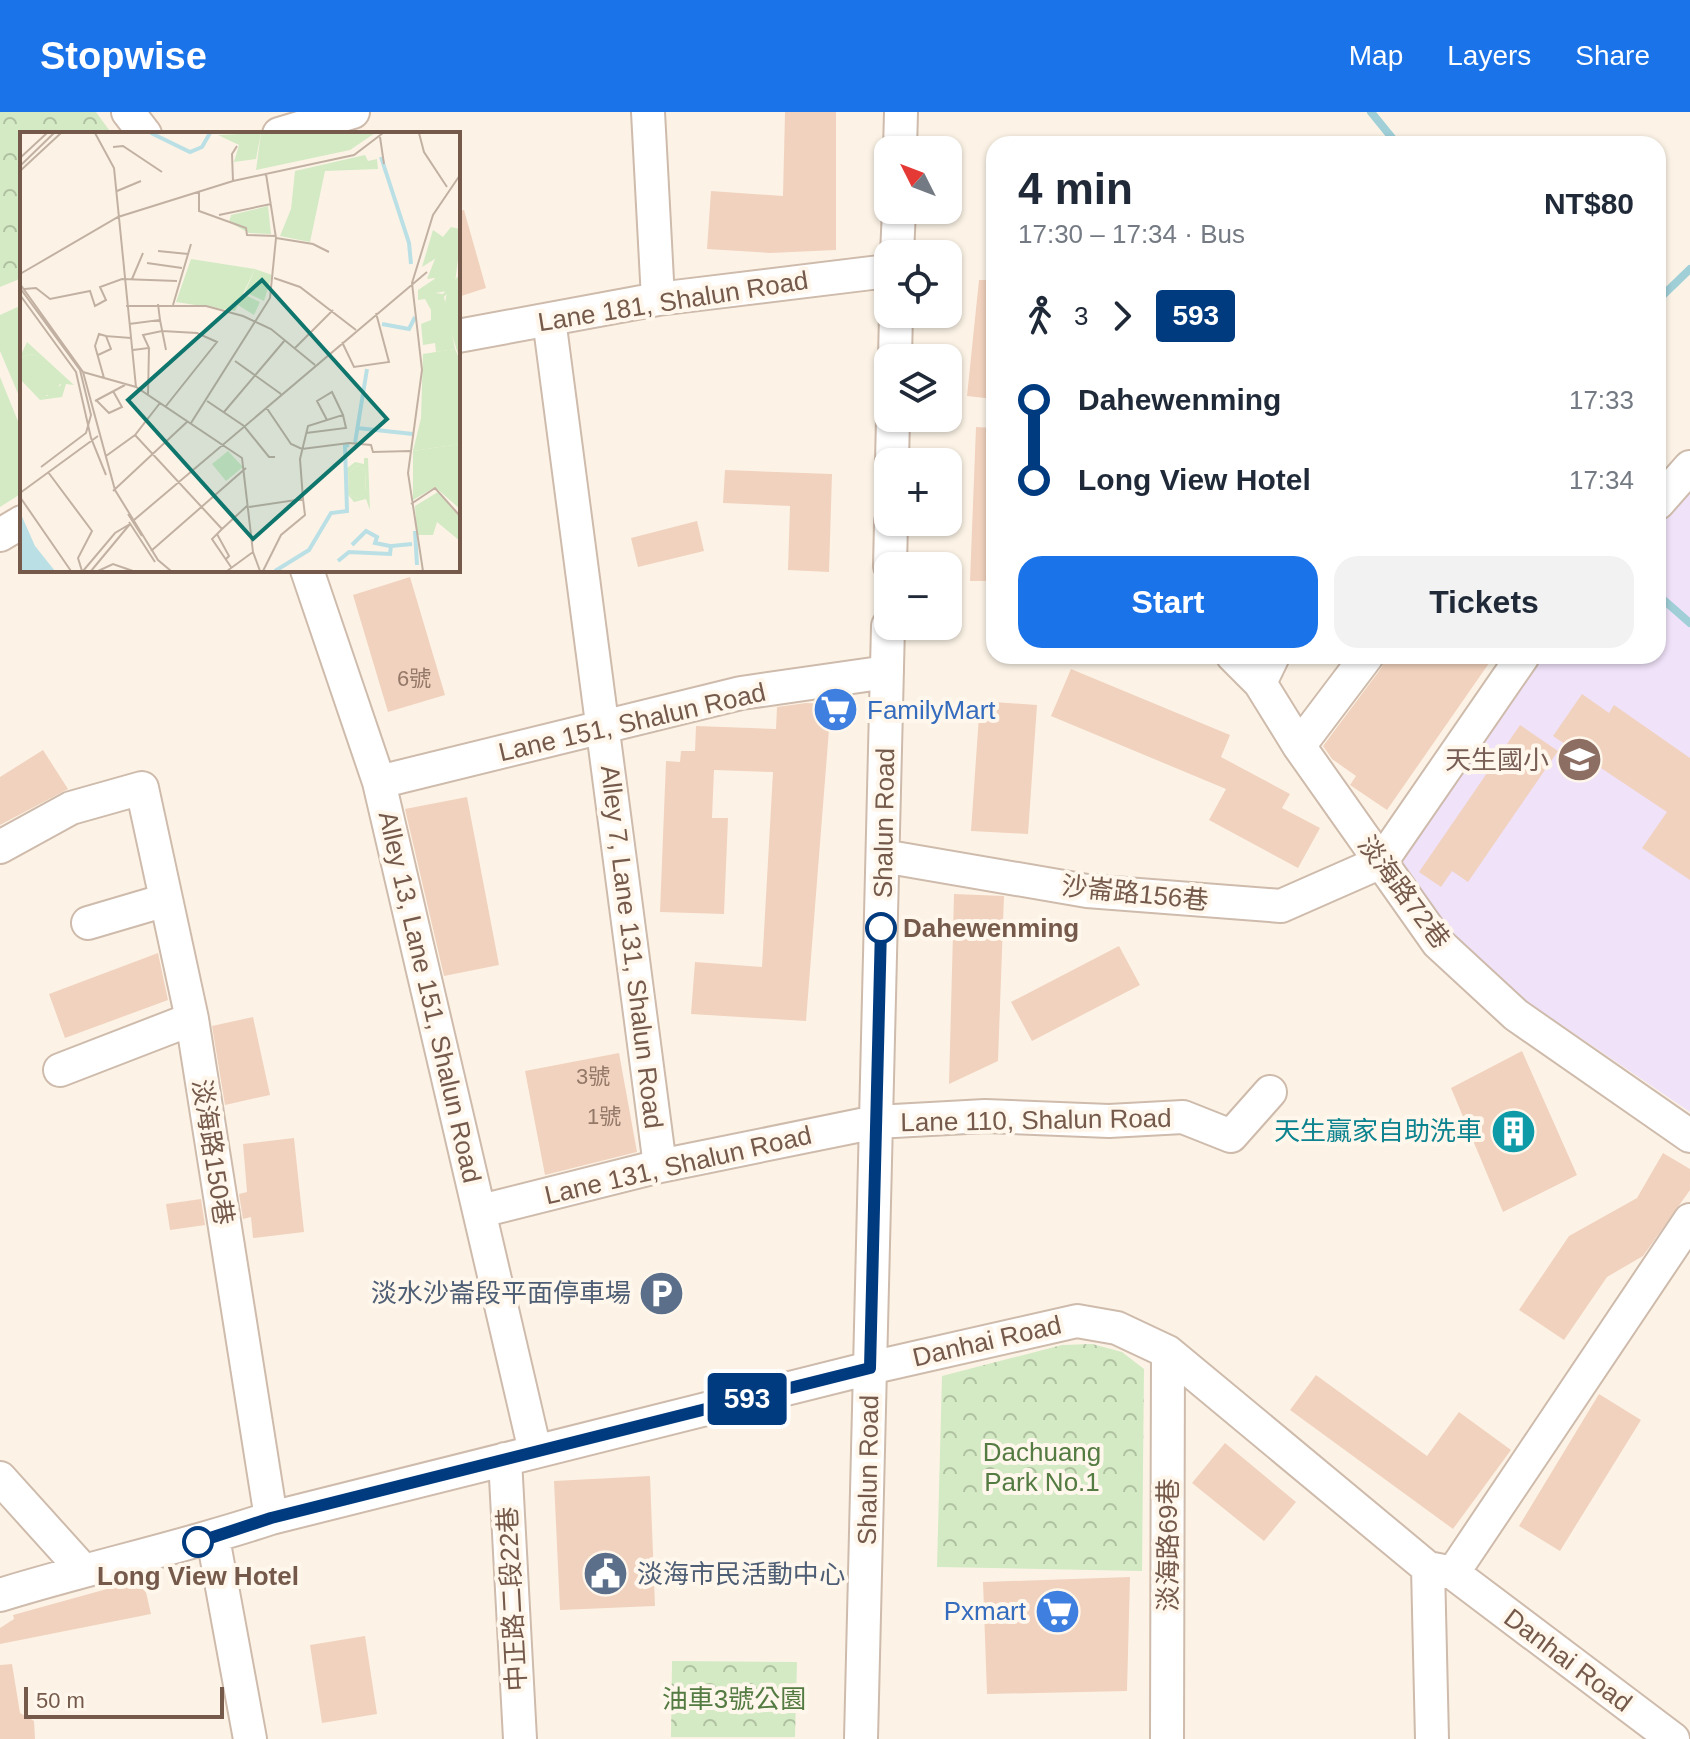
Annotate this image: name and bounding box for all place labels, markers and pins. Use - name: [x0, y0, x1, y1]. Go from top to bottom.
- supermarket icon: FamilyMart: [812, 686, 860, 734]
- place label: FamilyMart: [867, 695, 996, 725]
- school or university icon: 天生國小: [1556, 736, 1604, 784]
- place label: 天生國小: [1445, 745, 1549, 775]
- marker: Dahewenming: [866, 913, 896, 943]
- place label: Dahewenming: [903, 913, 1079, 943]
- building icon: 天生贏家自助洗車: [1489, 1107, 1537, 1155]
- place label: 天生贏家自助洗車: [1274, 1116, 1482, 1146]
- parking icon: 淡水沙崙段平面停車場: [638, 1269, 686, 1317]
- place label: 淡水沙崙段平面停車場: [371, 1278, 631, 1308]
- marker: Long View Hotel: [183, 1527, 213, 1557]
- public building icon: 淡海市民活動中心: [582, 1550, 630, 1598]
- place label: 淡海市民活動中心: [637, 1559, 845, 1589]
- place label: Long View Hotel: [97, 1561, 299, 1591]
- supermarket icon: Pxmart: [1033, 1587, 1081, 1635]
- place label: Pxmart: [944, 1596, 1027, 1626]

